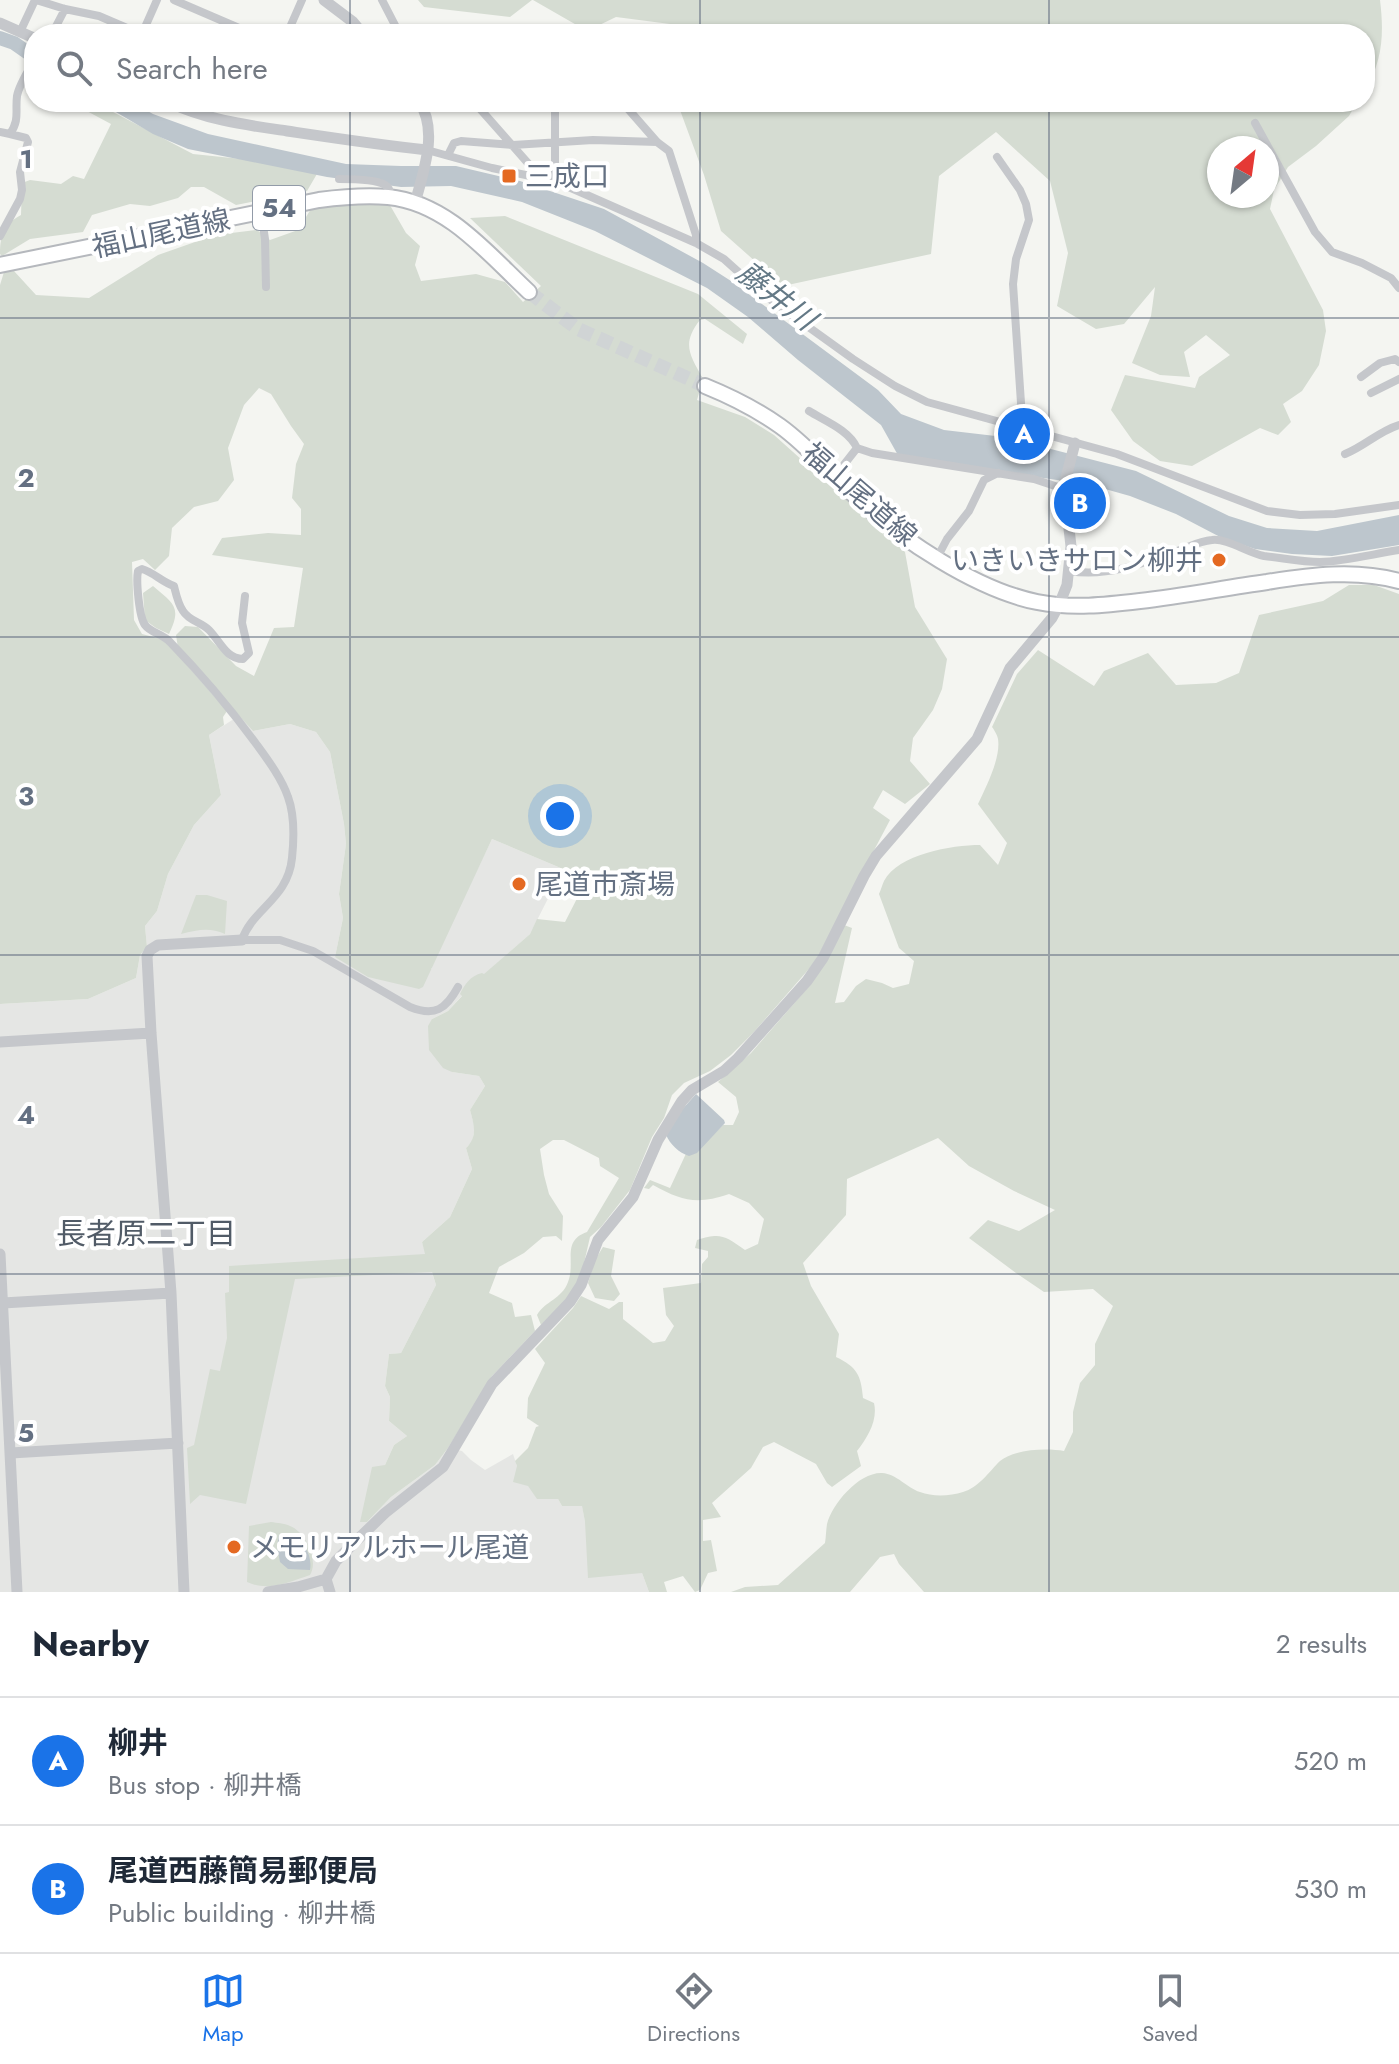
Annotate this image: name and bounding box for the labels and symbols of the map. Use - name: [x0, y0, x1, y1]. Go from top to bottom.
- north arrow: [1207, 136, 1279, 208]
- text: 1: [19, 140, 33, 178]
- place label: 三成口: [525, 156, 609, 197]
- marker: 三成口: [500, 167, 518, 185]
- road number: 54: [253, 186, 305, 230]
- street label: 福山尾道線: [88, 199, 234, 268]
- water label: 藤井川: [728, 251, 827, 342]
- pin: A: [998, 404, 1050, 464]
- street label: 福山尾道線: [793, 433, 926, 556]
- text: 2: [17, 459, 35, 497]
- pin: B: [1054, 473, 1106, 533]
- place label: いきいきサロン柳井: [951, 540, 1203, 581]
- marker: いきいきサロン柳井: [1210, 551, 1228, 569]
- text: 3: [18, 777, 34, 815]
- your location: [540, 796, 580, 836]
- place label: 尾道市斎場: [535, 864, 675, 905]
- marker: 尾道市斎場: [510, 875, 528, 893]
- text: 4: [17, 1096, 35, 1134]
- district label: 長者原二丁目: [56, 1212, 236, 1255]
- text: 5: [18, 1414, 34, 1452]
- place label: メモリアルホール尾道: [250, 1527, 530, 1568]
- marker: メモリアルホール尾道: [225, 1538, 243, 1556]

